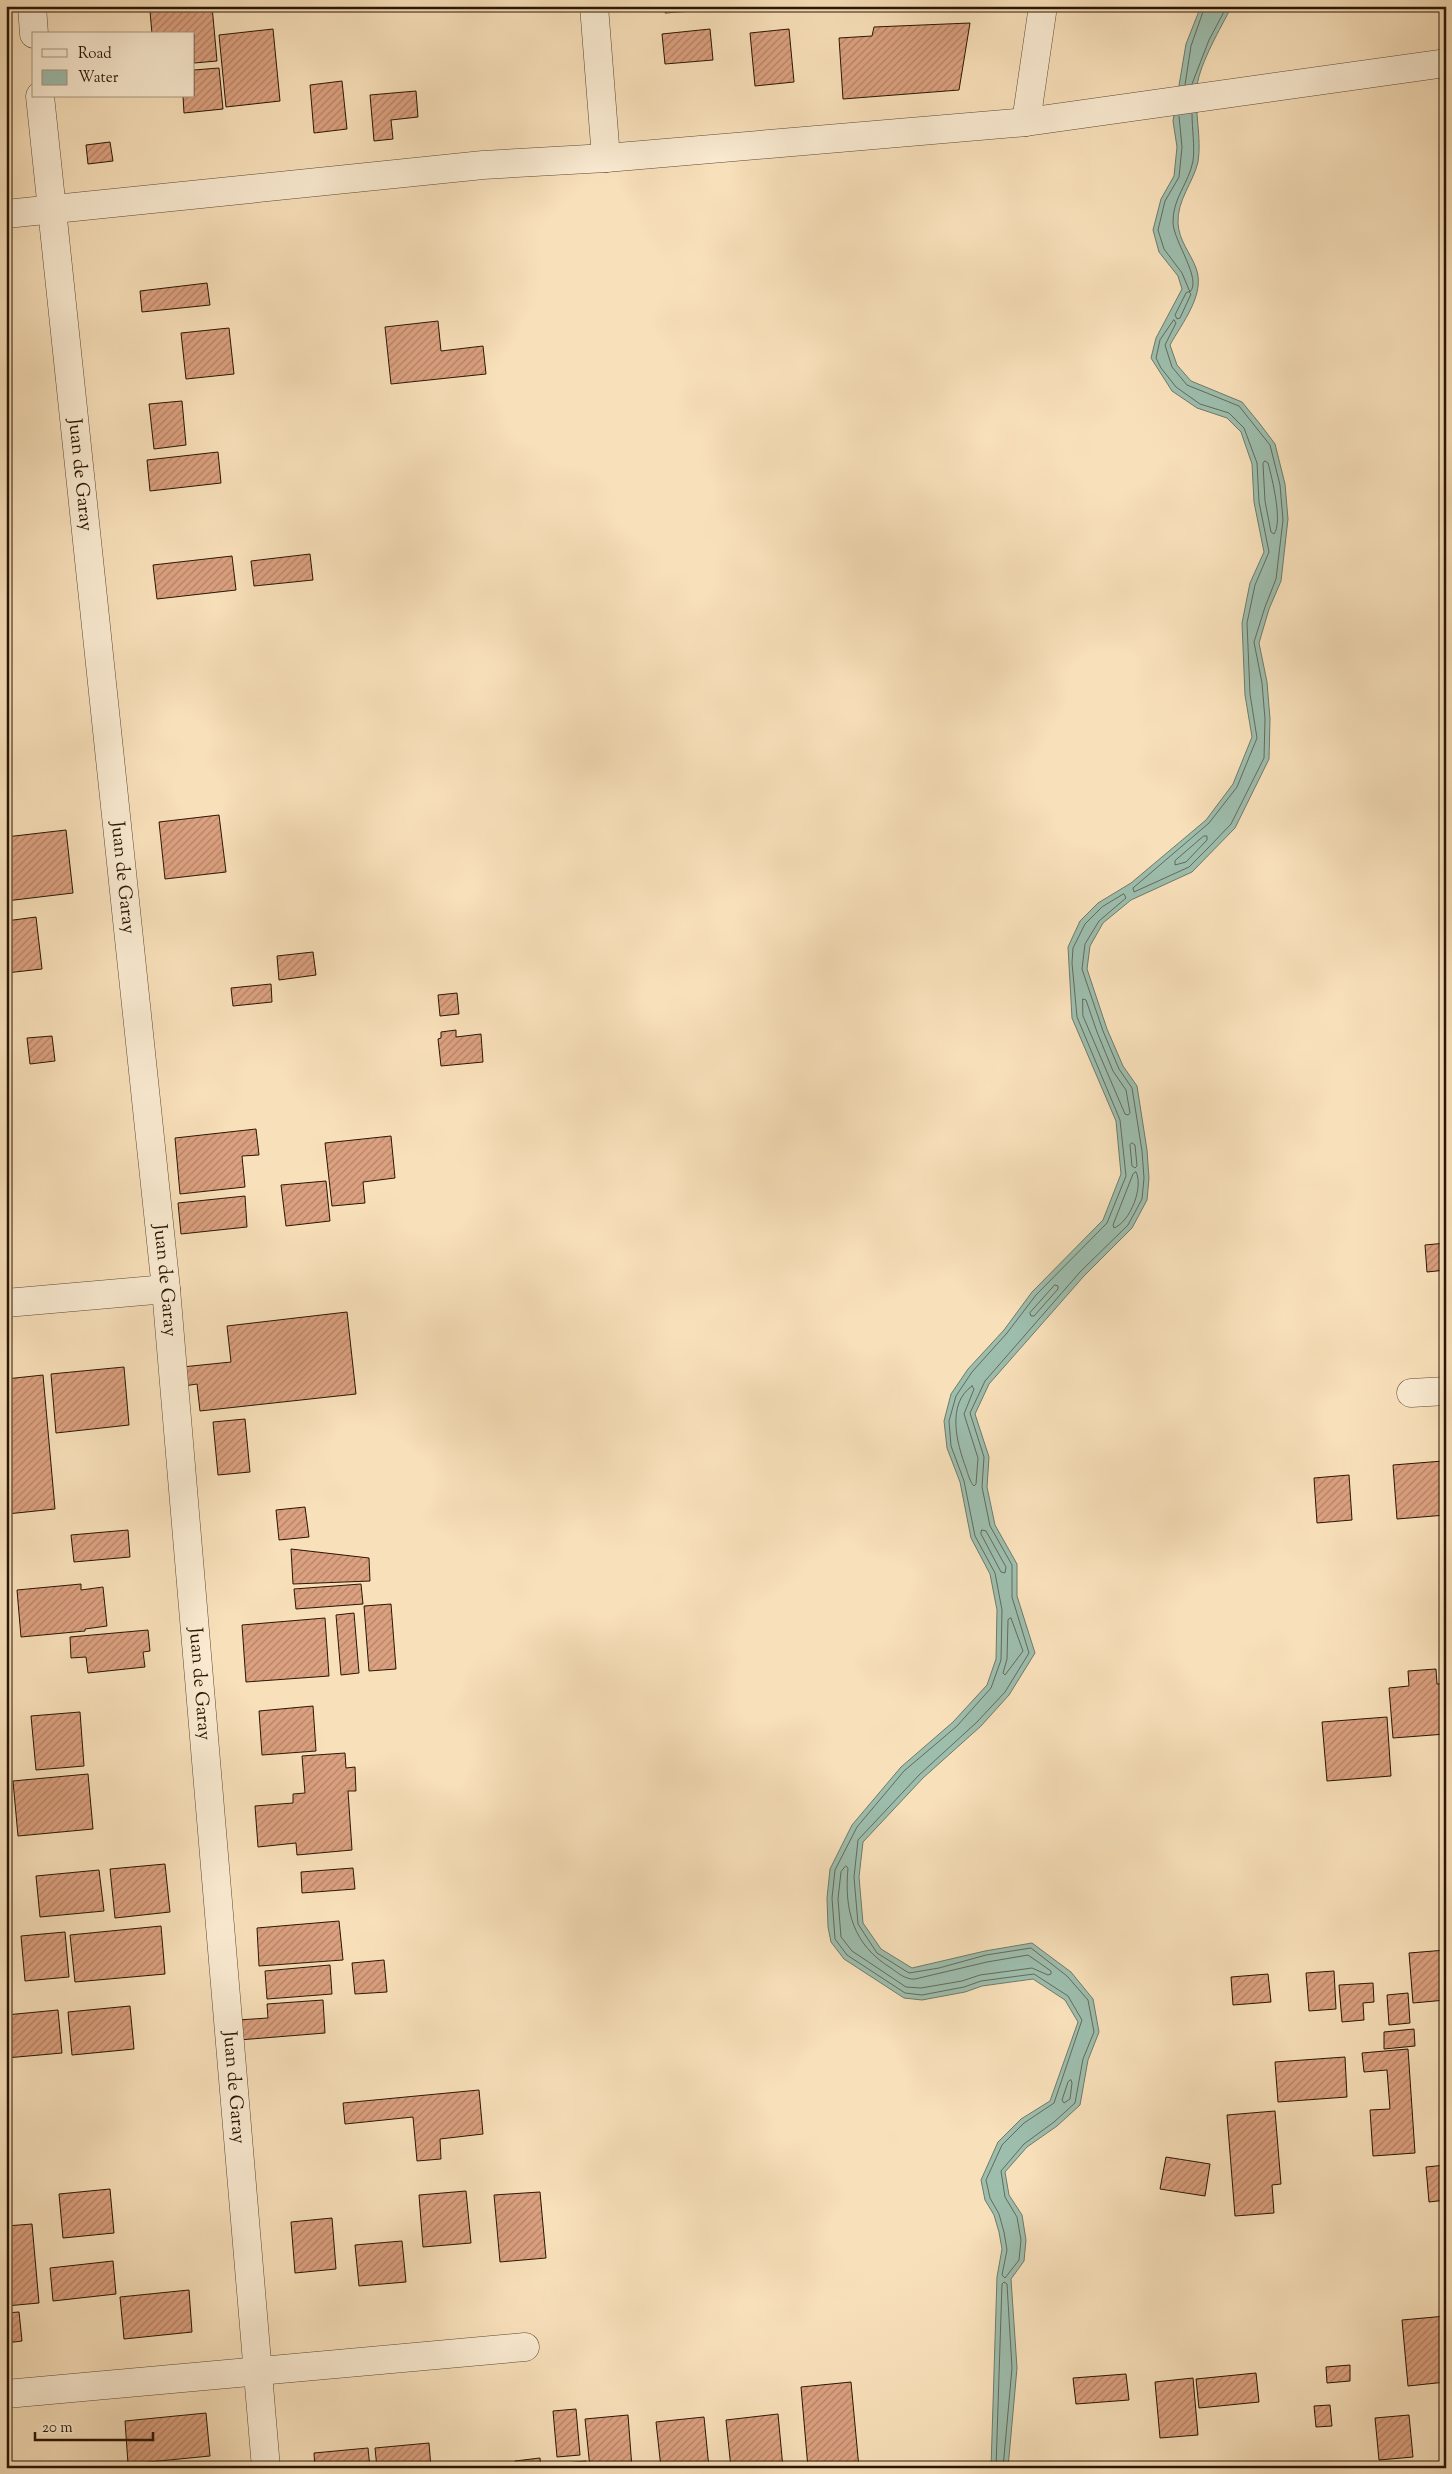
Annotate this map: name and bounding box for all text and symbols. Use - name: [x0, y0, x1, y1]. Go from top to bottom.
- legend: [32, 32, 195, 98]
- text: Road: [78, 44, 112, 65]
- text: Water: [78, 68, 119, 89]
- street label: Juan de Garay: [61, 416, 99, 533]
- street label: Juan de Garay: [103, 819, 142, 936]
- street label: Juan de Garay: [146, 1222, 184, 1338]
- street label: Juan de Garay: [181, 1625, 218, 1742]
- street label: Juan de Garay: [215, 2029, 252, 2146]
- scale bar: [35, 2409, 152, 2441]
- text: 20 m: [42, 2418, 73, 2439]

